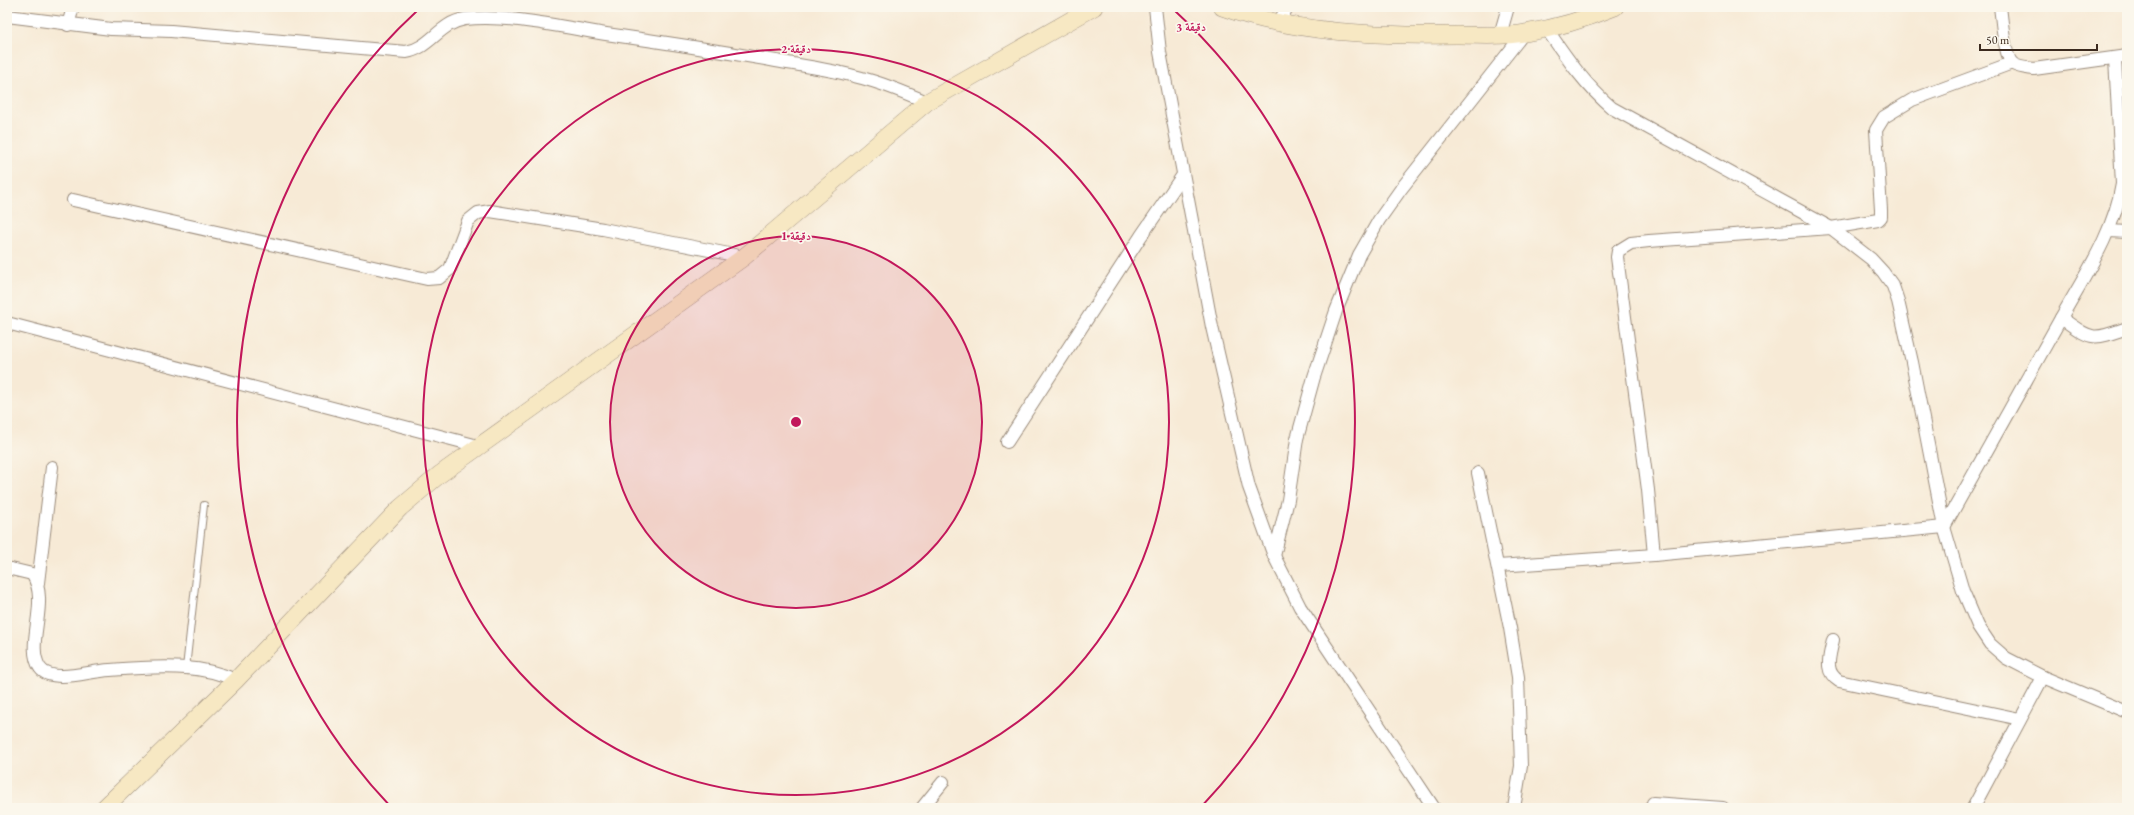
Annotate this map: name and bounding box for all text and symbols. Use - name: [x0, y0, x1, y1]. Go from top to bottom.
- text: 3 دقيقة: [1176, 19, 1206, 35]
- scale bar: [1980, 26, 2097, 52]
- text: 50 m: [1986, 32, 2010, 48]
- text: 2 دقيقة: [781, 41, 811, 57]
- text: 1 دقيقة: [781, 228, 811, 244]
- centre of rings: [789, 415, 803, 429]

